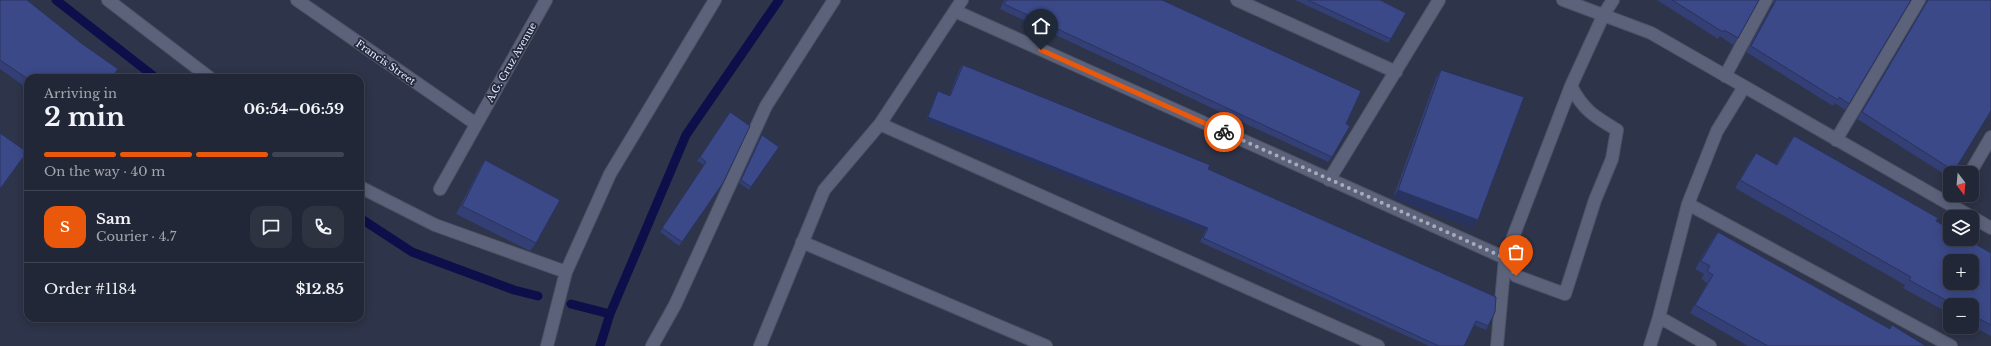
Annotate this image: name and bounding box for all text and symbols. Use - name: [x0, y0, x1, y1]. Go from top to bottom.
- pin: [1024, 9, 1058, 50]
- icon: home: [1030, 15, 1052, 37]
- street label: A.G. Cruz Avenue: [483, 20, 540, 105]
- street label: Francis Street: [353, 37, 418, 88]
- text: Arriving in: [44, 85, 117, 102]
- text: 06:54–06:59: [244, 99, 344, 118]
- text: 2 min: [44, 101, 125, 133]
- courier: [1204, 112, 1244, 152]
- icon: bike: [1213, 121, 1235, 143]
- text: On the way · 40 m: [44, 163, 165, 180]
- north arrow: [1943, 166, 1979, 202]
- map controls: [1943, 166, 1979, 334]
- button: chat: [250, 206, 292, 248]
- button: phone: [302, 206, 344, 248]
- text: Sam: [96, 209, 131, 228]
- button: layers: [1943, 210, 1979, 246]
- text: S: [60, 217, 70, 236]
- text: Courier · 4.7: [96, 228, 176, 245]
- pin: [1499, 235, 1533, 276]
- icon: bag: [1505, 241, 1527, 263]
- button: +: [1943, 254, 1979, 290]
- text: Order #1184: [44, 279, 136, 298]
- text: $12.85: [296, 279, 344, 298]
- button: −: [1943, 298, 1979, 334]

